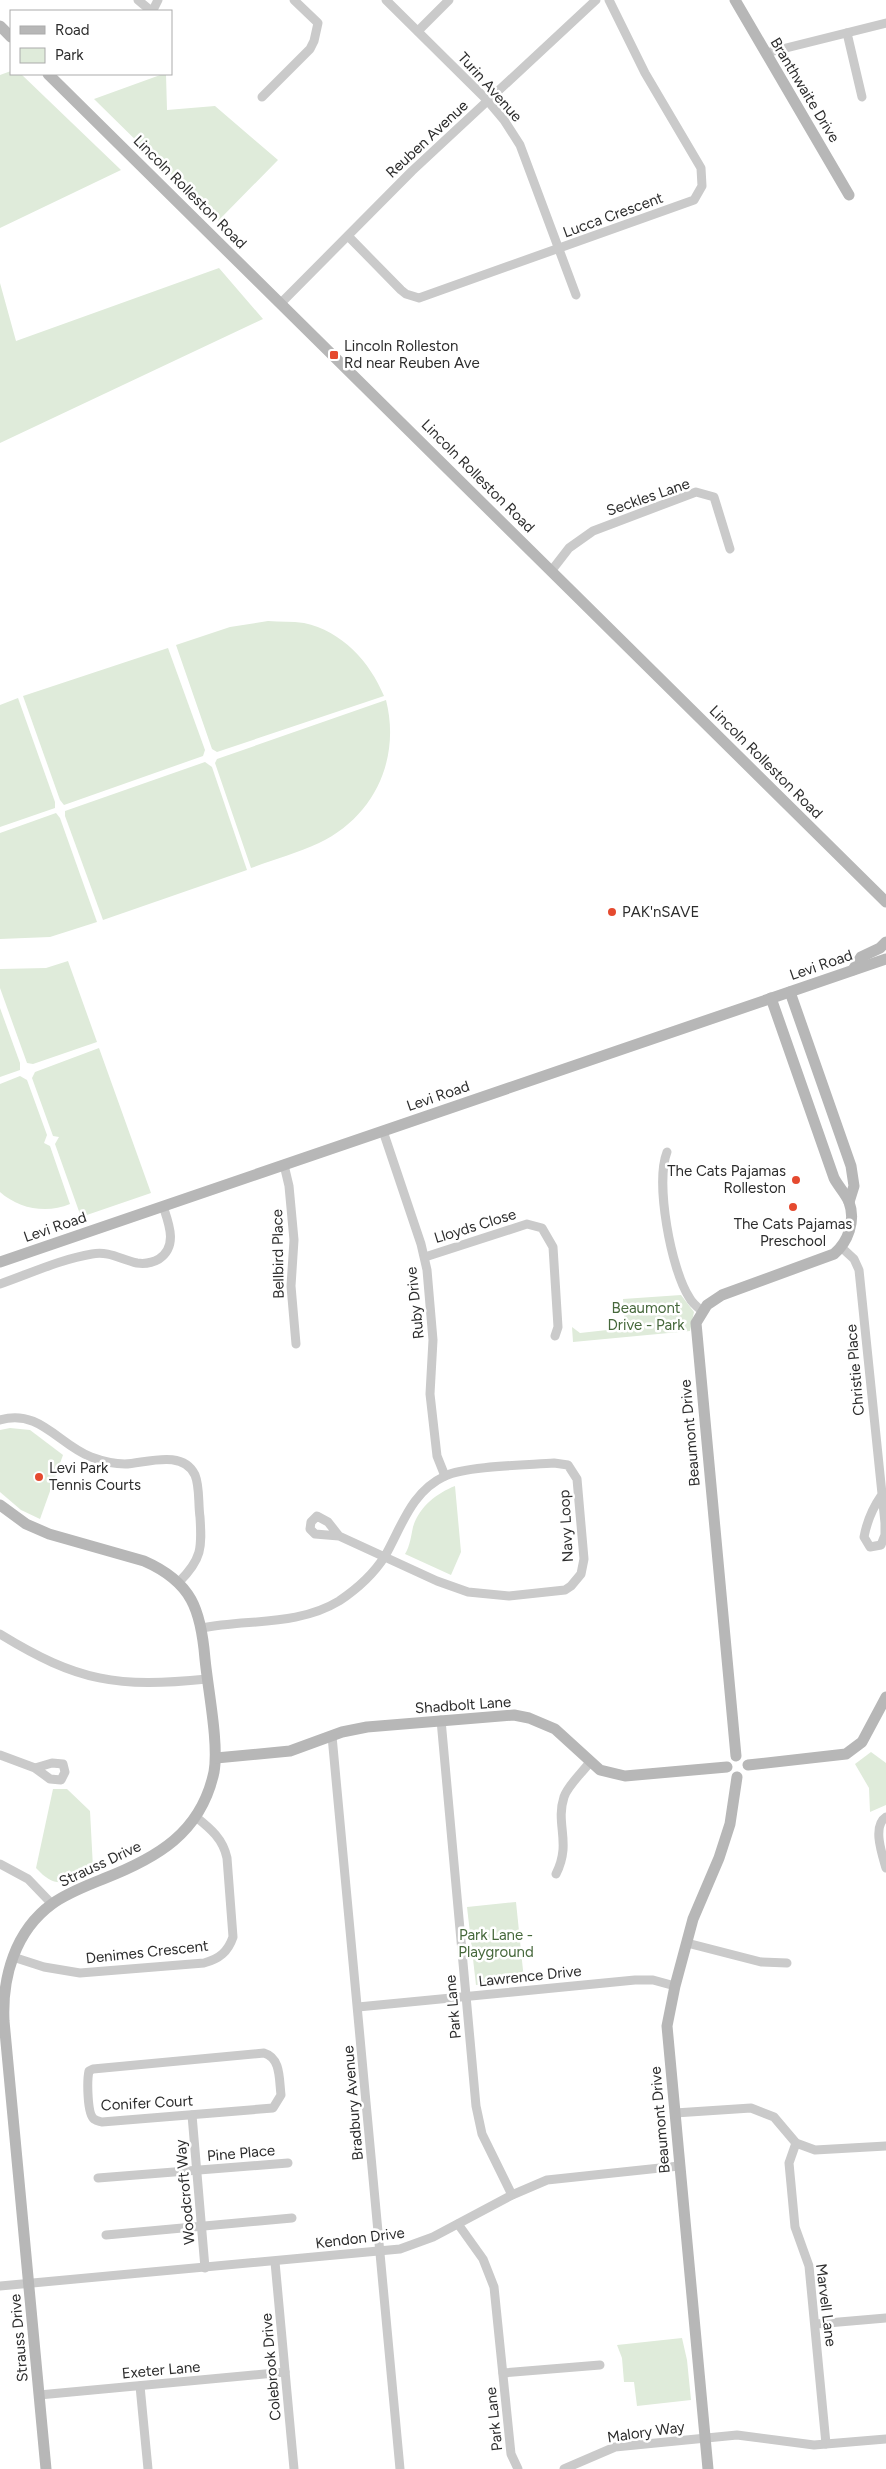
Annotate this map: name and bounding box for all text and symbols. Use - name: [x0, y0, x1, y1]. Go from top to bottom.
- legend: [10, 10, 172, 75]
- text: Road: [55, 21, 90, 39]
- street label: Branthwaite Drive: [767, 34, 843, 146]
- text: Park: [55, 46, 84, 64]
- street label: Turin Avenue: [454, 49, 526, 125]
- street label: Reuben Avenue: [382, 96, 472, 182]
- street label: Lincoln Rolleston Road: [130, 132, 250, 252]
- street label: Lucca Crescent: [561, 188, 666, 241]
- place label: Lincoln Rolleston Rd near Reuben Ave: [344, 337, 480, 372]
- marker: Lincoln Rolleston Rd near Reuben Ave: [328, 349, 340, 361]
- street label: Lincoln Rolleston Road: [418, 416, 538, 536]
- street label: Seckles Lane: [604, 474, 692, 520]
- street label: Lincoln Rolleston Road: [706, 702, 826, 822]
- place label: PAK'nSAVE: [622, 903, 699, 921]
- marker: PAK'nSAVE: [606, 906, 618, 918]
- street label: Levi Road: [787, 946, 855, 984]
- street label: Levi Road: [404, 1077, 472, 1115]
- place label: The Cats Pajamas Rolleston: [667, 1162, 786, 1197]
- marker: The Cats Pajamas Rolleston: [790, 1174, 802, 1186]
- marker: The Cats Pajamas Preschool: [787, 1201, 799, 1213]
- street label: Lloyds Close: [432, 1205, 518, 1247]
- street label: Levi Road: [21, 1208, 89, 1246]
- street label: Bellbird Place: [268, 1209, 288, 1299]
- place label: The Cats Pajamas Preschool: [734, 1215, 852, 1250]
- street label: Ruby Drive: [402, 1266, 428, 1340]
- park label: Beaumont Drive - Park: [608, 1299, 685, 1334]
- street label: Christie Place: [842, 1324, 868, 1416]
- street label: Beaumont Drive: [676, 1379, 704, 1487]
- place label: Levi Park Tennis Courts: [49, 1459, 141, 1494]
- marker: Levi Park Tennis Courts: [33, 1471, 45, 1483]
- street label: Navy Loop: [555, 1489, 577, 1563]
- street label: Shadbolt Lane: [414, 1693, 512, 1717]
- street label: Strauss Drive: [56, 1837, 144, 1891]
- park label: Park Lane - Playground: [458, 1926, 534, 1961]
- street label: Denimes Crescent: [85, 1937, 210, 1967]
- street label: Lawrence Drive: [478, 1962, 582, 1990]
- street label: Park Lane: [441, 1974, 465, 2040]
- street label: Bradbury Avenue: [339, 2045, 367, 2161]
- street label: Beaumont Drive: [646, 2066, 674, 2174]
- street label: Conifer Court: [100, 2092, 194, 2114]
- street label: Woodcroft Way: [171, 2138, 199, 2246]
- street label: Pine Place: [206, 2141, 276, 2165]
- street label: Kendon Drive: [314, 2224, 406, 2252]
- street label: Marvell Lane: [812, 2262, 840, 2348]
- street label: Strauss Drive: [6, 2293, 32, 2383]
- street label: Colebrook Drive: [257, 2312, 285, 2422]
- street label: Exeter Lane: [121, 2358, 201, 2382]
- street label: Park Lane: [482, 2386, 506, 2452]
- street label: Malory Way: [606, 2418, 686, 2446]

